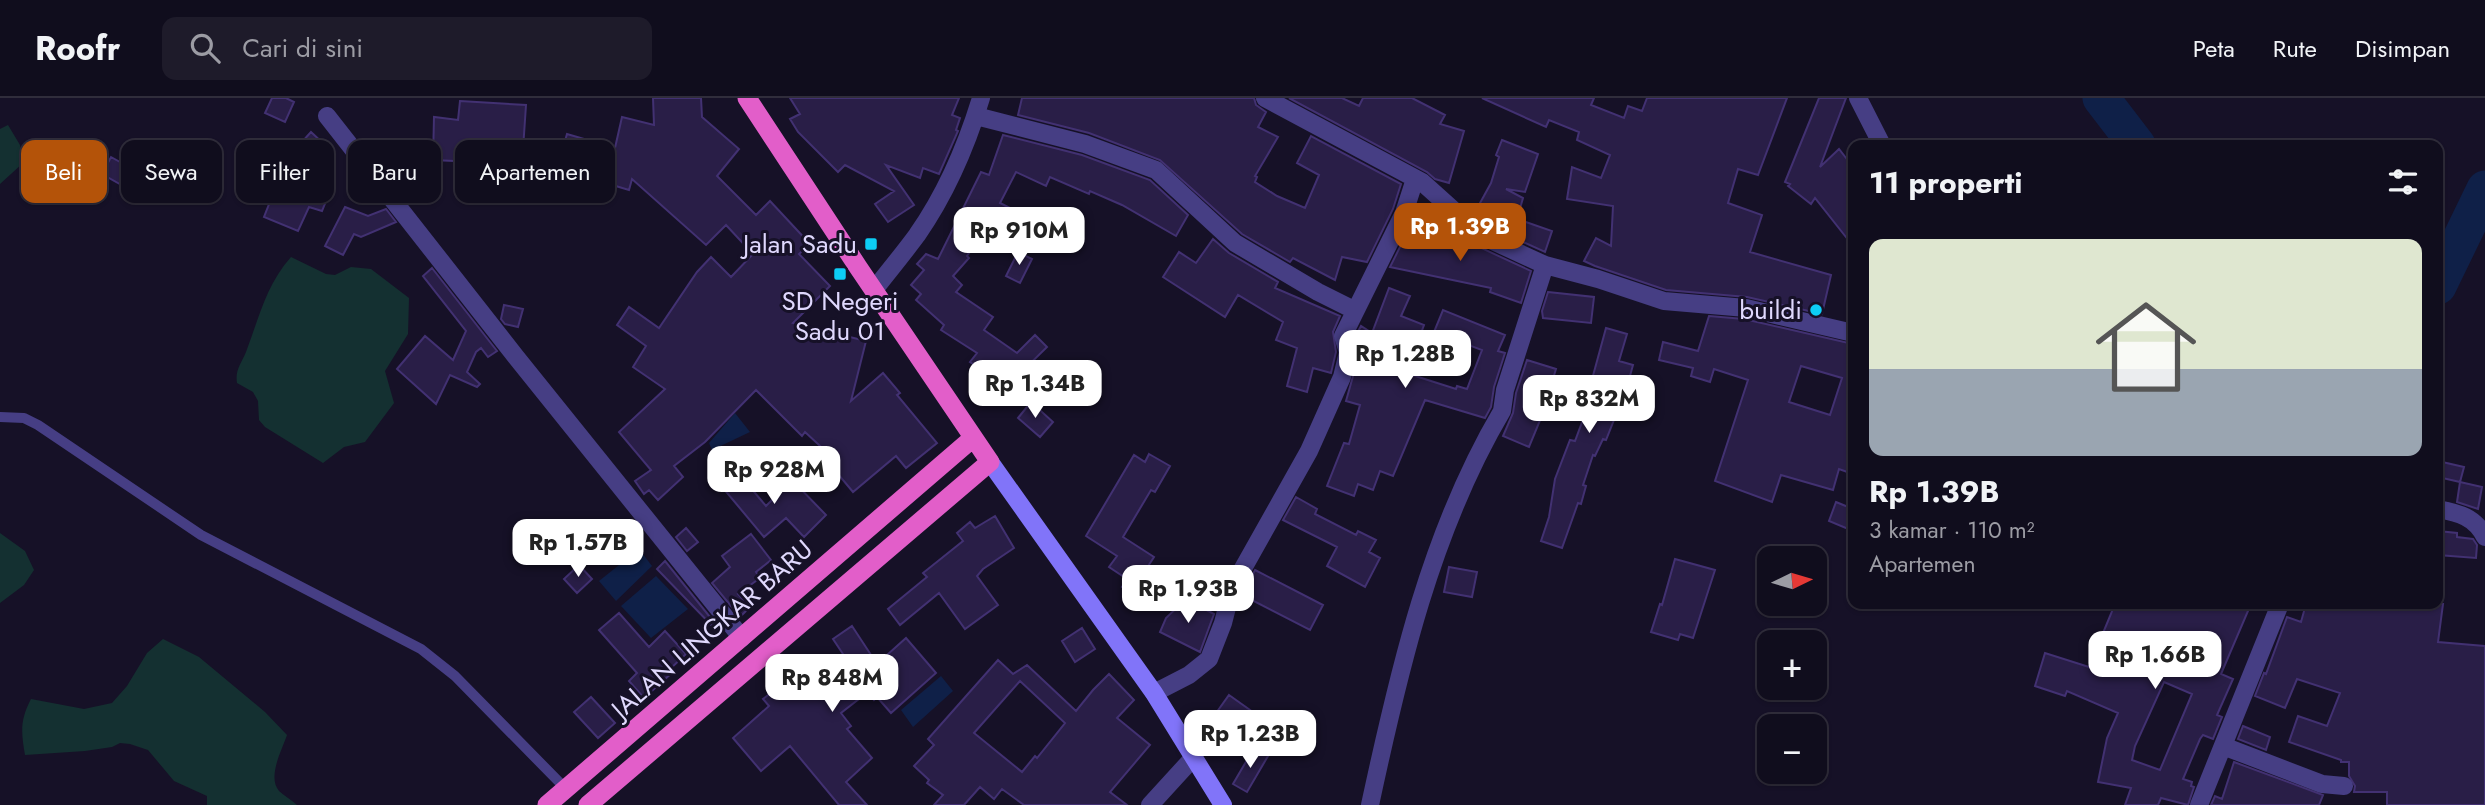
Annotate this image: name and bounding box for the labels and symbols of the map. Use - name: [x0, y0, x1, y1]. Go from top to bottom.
- pin: Rp 1.39B: [1388, 204, 1532, 263]
- pin: Rp 910M: [954, 208, 1084, 267]
- place label: Jalan Sadu: [740, 225, 857, 263]
- marker: Jalan Sadu: [863, 236, 879, 252]
- marker: SD Negeri Sadu 01: [832, 266, 848, 282]
- place label: SD Negeri Sadu 01: [781, 282, 899, 350]
- place label: buildi: [1739, 291, 1802, 329]
- marker: buildi: [1808, 302, 1824, 318]
- pin: Rp 1.28B: [1333, 330, 1477, 390]
- pin: Rp 1.34B: [963, 360, 1107, 420]
- pin: Rp 832M: [1524, 376, 1654, 435]
- pin: Rp 928M: [709, 446, 839, 506]
- pin: Rp 1.57B: [506, 519, 650, 579]
- street label: JALAN LINGKAR BARU: [601, 531, 821, 729]
- north arrow: [1757, 546, 1827, 616]
- pin: Rp 1.93B: [1116, 566, 1260, 625]
- pin: Rp 1.66B: [2083, 632, 2227, 691]
- pin: Rp 848M: [767, 654, 897, 714]
- pin: Rp 1.23B: [1178, 710, 1322, 770]

